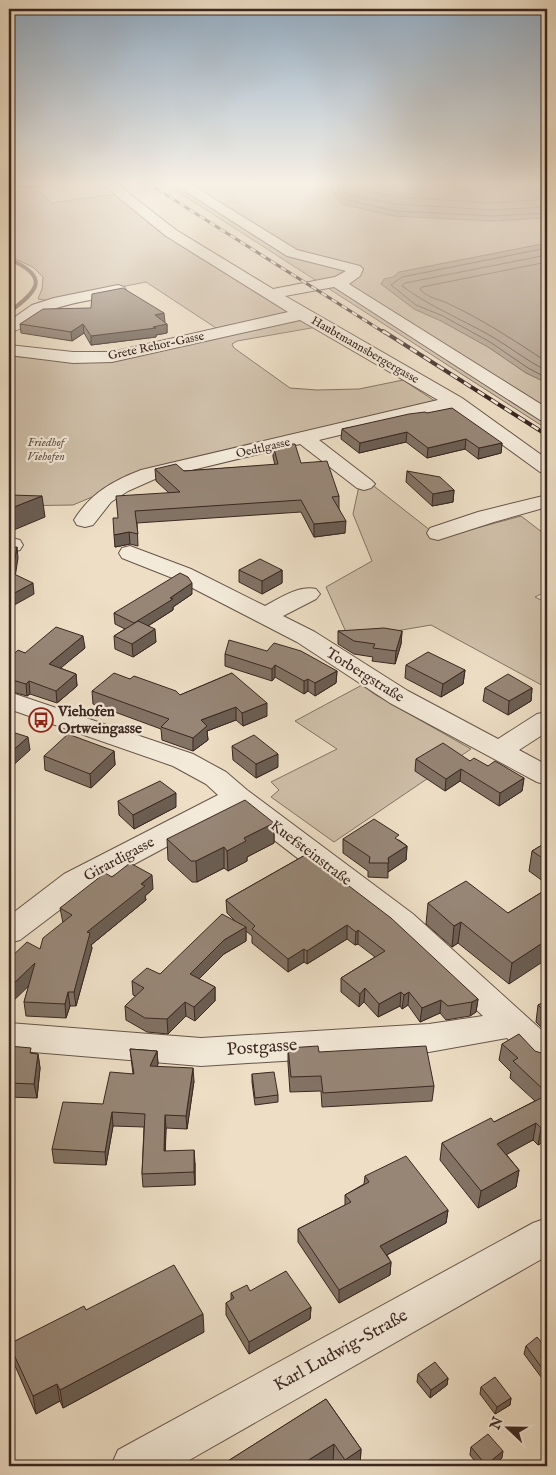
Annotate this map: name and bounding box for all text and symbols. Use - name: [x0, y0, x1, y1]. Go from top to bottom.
- street label: Haubtmannsbergergasse: [308, 313, 422, 387]
- street label: Grete Rehor-Gasse: [107, 328, 206, 363]
- street label: Oedtlgasse: [235, 434, 292, 461]
- park label: Friedhof Viehofen: [27, 435, 68, 464]
- street label: Torbergstraße: [322, 643, 408, 707]
- place label: Viehofen Ortweingasse: [57, 702, 142, 738]
- bus stop icon: Viehofen Ortweingasse: [28, 707, 54, 733]
- street label: Kuefsteinstraße: [266, 816, 356, 890]
- street label: Girardigasse: [80, 832, 158, 886]
- street label: Postgasse: [226, 1034, 298, 1062]
- street label: Karl Ludwig-Straße: [270, 1305, 412, 1397]
- north arrow: [484, 1402, 534, 1452]
- text: N: [486, 1415, 507, 1433]

